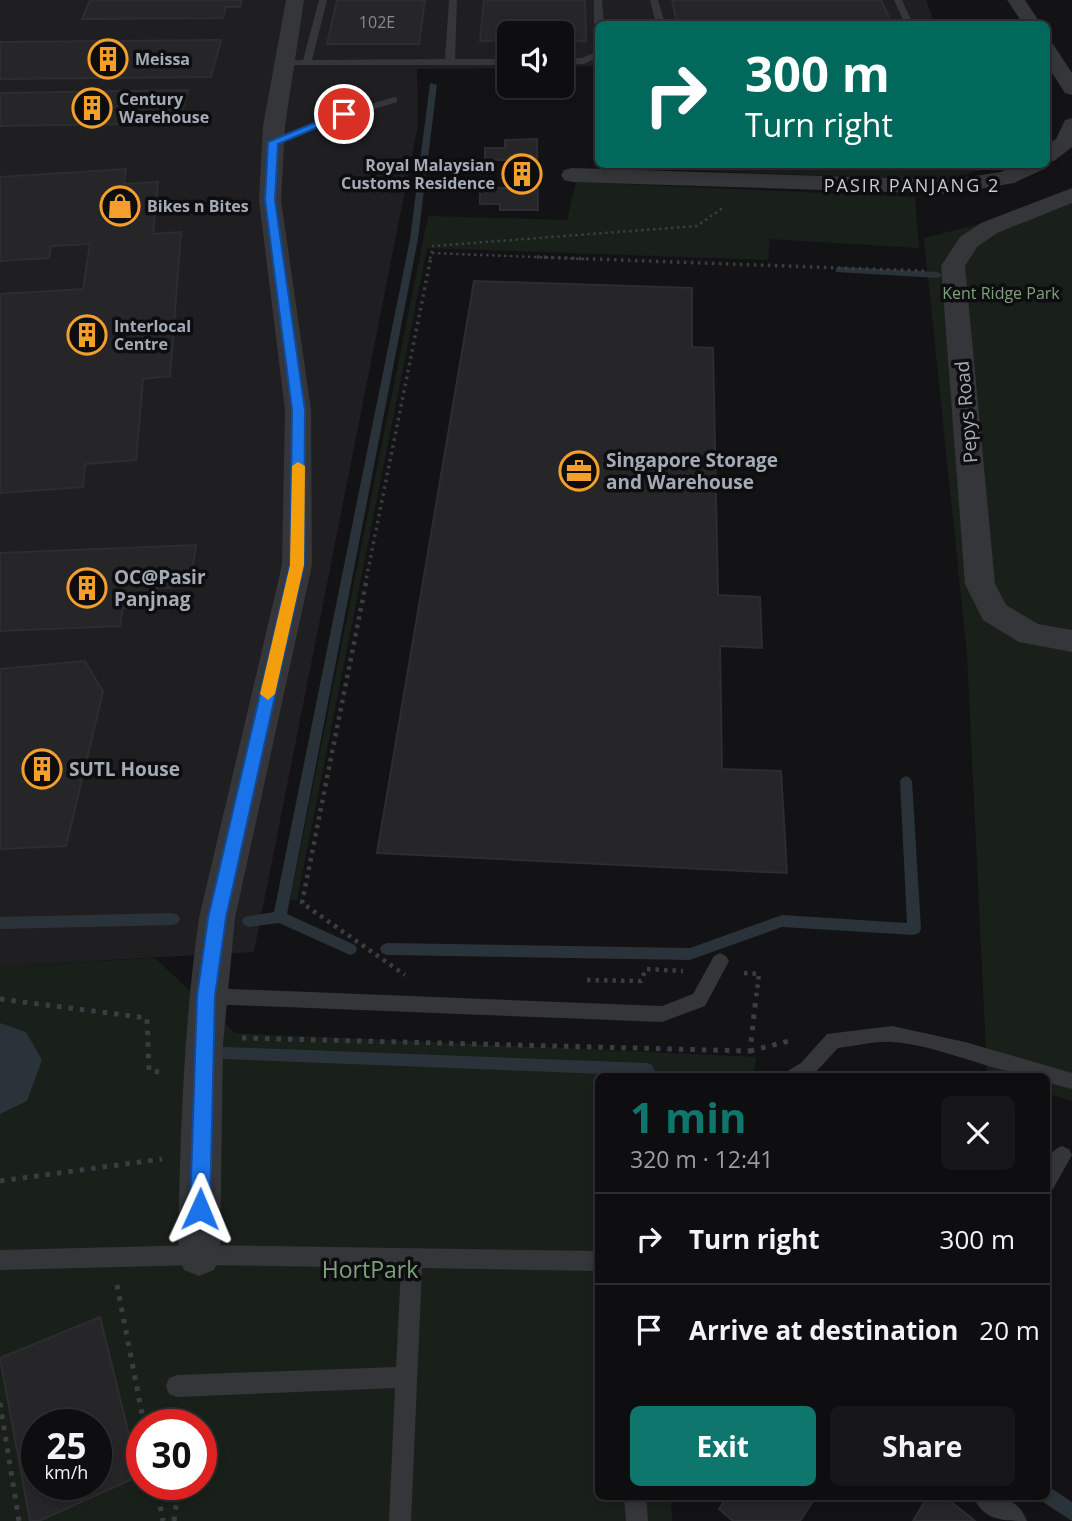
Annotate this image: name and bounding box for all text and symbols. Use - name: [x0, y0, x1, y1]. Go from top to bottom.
- house number: 102E: [359, 11, 395, 33]
- map controls: [497, 21, 574, 98]
- button: sound: [497, 21, 574, 98]
- building icon: Meissa: [87, 38, 129, 80]
- text: 300 m: [745, 40, 890, 106]
- place label: Meissa: [135, 48, 190, 70]
- icon: right: [630, 49, 721, 140]
- pin: [314, 84, 374, 144]
- building icon: Century Warehouse: [71, 87, 113, 129]
- place label: Century Warehouse: [119, 88, 209, 128]
- icon: arrive: [325, 95, 363, 133]
- text: Turn right: [745, 103, 893, 146]
- building icon: Royal Malaysian Customs Residence: [501, 153, 543, 195]
- place label: Royal Malaysian Customs Residence: [341, 154, 495, 194]
- district label: PASIR PANJANG 2: [824, 173, 1000, 197]
- shop icon: Bikes n Bites: [99, 185, 141, 227]
- place label: Bikes n Bites: [147, 195, 249, 217]
- park label: Kent Ridge Park: [942, 282, 1060, 304]
- building icon: Interlocal Centre: [66, 314, 108, 356]
- place label: Interlocal Centre: [114, 315, 191, 355]
- street label: Pepys Road: [949, 360, 983, 464]
- place label: Singapore Storage and Warehouse: [606, 447, 778, 495]
- office icon: Singapore Storage and Warehouse: [558, 450, 600, 492]
- place label: OC@Pasir Panjnag: [114, 564, 206, 612]
- building icon: OC@Pasir Panjnag: [66, 567, 108, 609]
- building icon: SUTL House: [21, 748, 63, 790]
- place label: SUTL House: [69, 756, 180, 782]
- text: 1 min: [630, 1088, 747, 1145]
- button: close: [941, 1096, 1015, 1170]
- text: 320 m · 12:41: [630, 1143, 773, 1175]
- position arrow: [163, 1172, 237, 1246]
- icon: right: [630, 1220, 668, 1258]
- text: Turn right: [689, 1221, 820, 1257]
- text: 300 m: [940, 1221, 1015, 1257]
- park label: HortPark: [322, 1253, 418, 1285]
- icon: arrive: [630, 1311, 668, 1349]
- text: Arrive at destination: [689, 1312, 958, 1348]
- text: 20 m: [979, 1312, 1040, 1348]
- button: Exit: [630, 1406, 816, 1486]
- button: Share: [830, 1406, 1015, 1486]
- speed limit sign: 30: [126, 1409, 217, 1500]
- text: 25: [46, 1422, 87, 1469]
- text: km/h: [45, 1460, 88, 1484]

